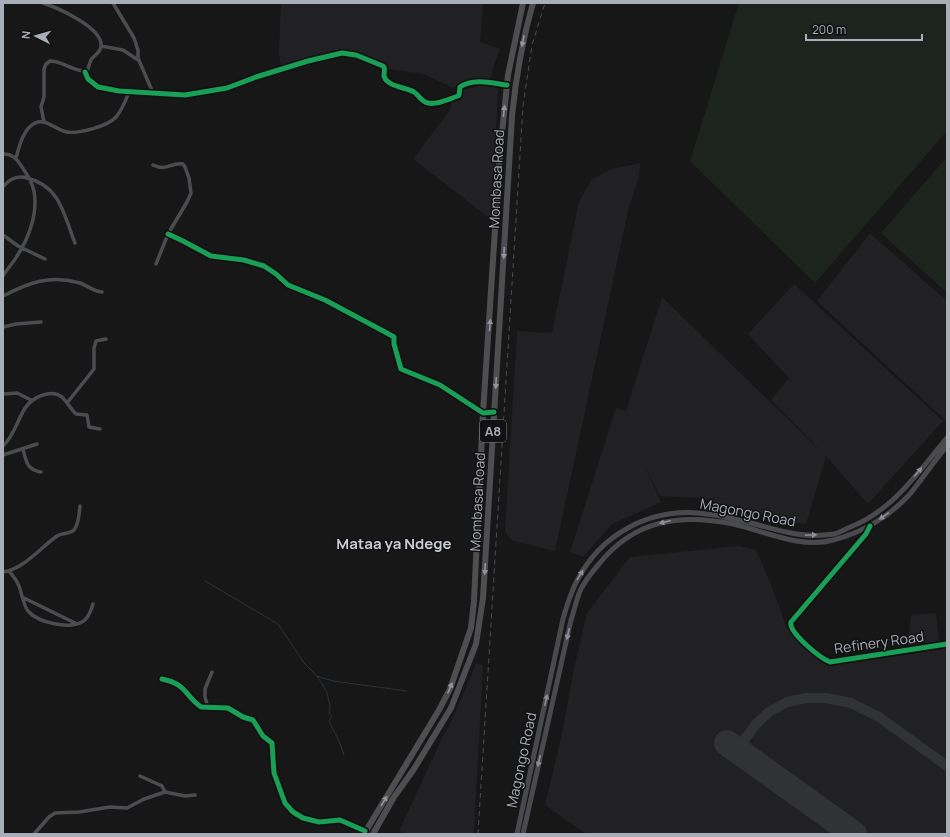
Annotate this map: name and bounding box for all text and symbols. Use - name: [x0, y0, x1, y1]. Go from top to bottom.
- north arrow: [16, 16, 56, 56]
- scale bar: [806, 16, 922, 42]
- text: 200 m: [812, 21, 846, 38]
- text: N: [18, 30, 33, 40]
- one-way arrow: [520, 34, 526, 47]
- one-way arrow: [501, 105, 508, 117]
- street label: Mombasa Road: [484, 129, 508, 229]
- one-way arrow: [500, 247, 507, 259]
- one-way arrow: [486, 319, 493, 331]
- one-way arrow: [492, 377, 499, 389]
- road number: A8: [480, 420, 506, 442]
- street label: Mombasa Road: [465, 452, 489, 552]
- one-way arrow: [914, 466, 923, 477]
- street label: Magongo Road: [699, 493, 797, 531]
- one-way arrow: [879, 512, 889, 520]
- one-way arrow: [659, 520, 671, 526]
- one-way arrow: [805, 532, 818, 538]
- district label: Mataa ya Ndege: [336, 533, 452, 554]
- one-way arrow: [481, 563, 488, 575]
- one-way arrow: [576, 569, 583, 581]
- street label: Refinery Road: [833, 626, 925, 658]
- one-way arrow: [565, 628, 571, 641]
- one-way arrow: [447, 682, 453, 694]
- one-way arrow: [543, 694, 549, 706]
- street label: Magongo Road: [502, 711, 540, 809]
- one-way arrow: [535, 755, 541, 767]
- one-way arrow: [381, 795, 388, 807]

